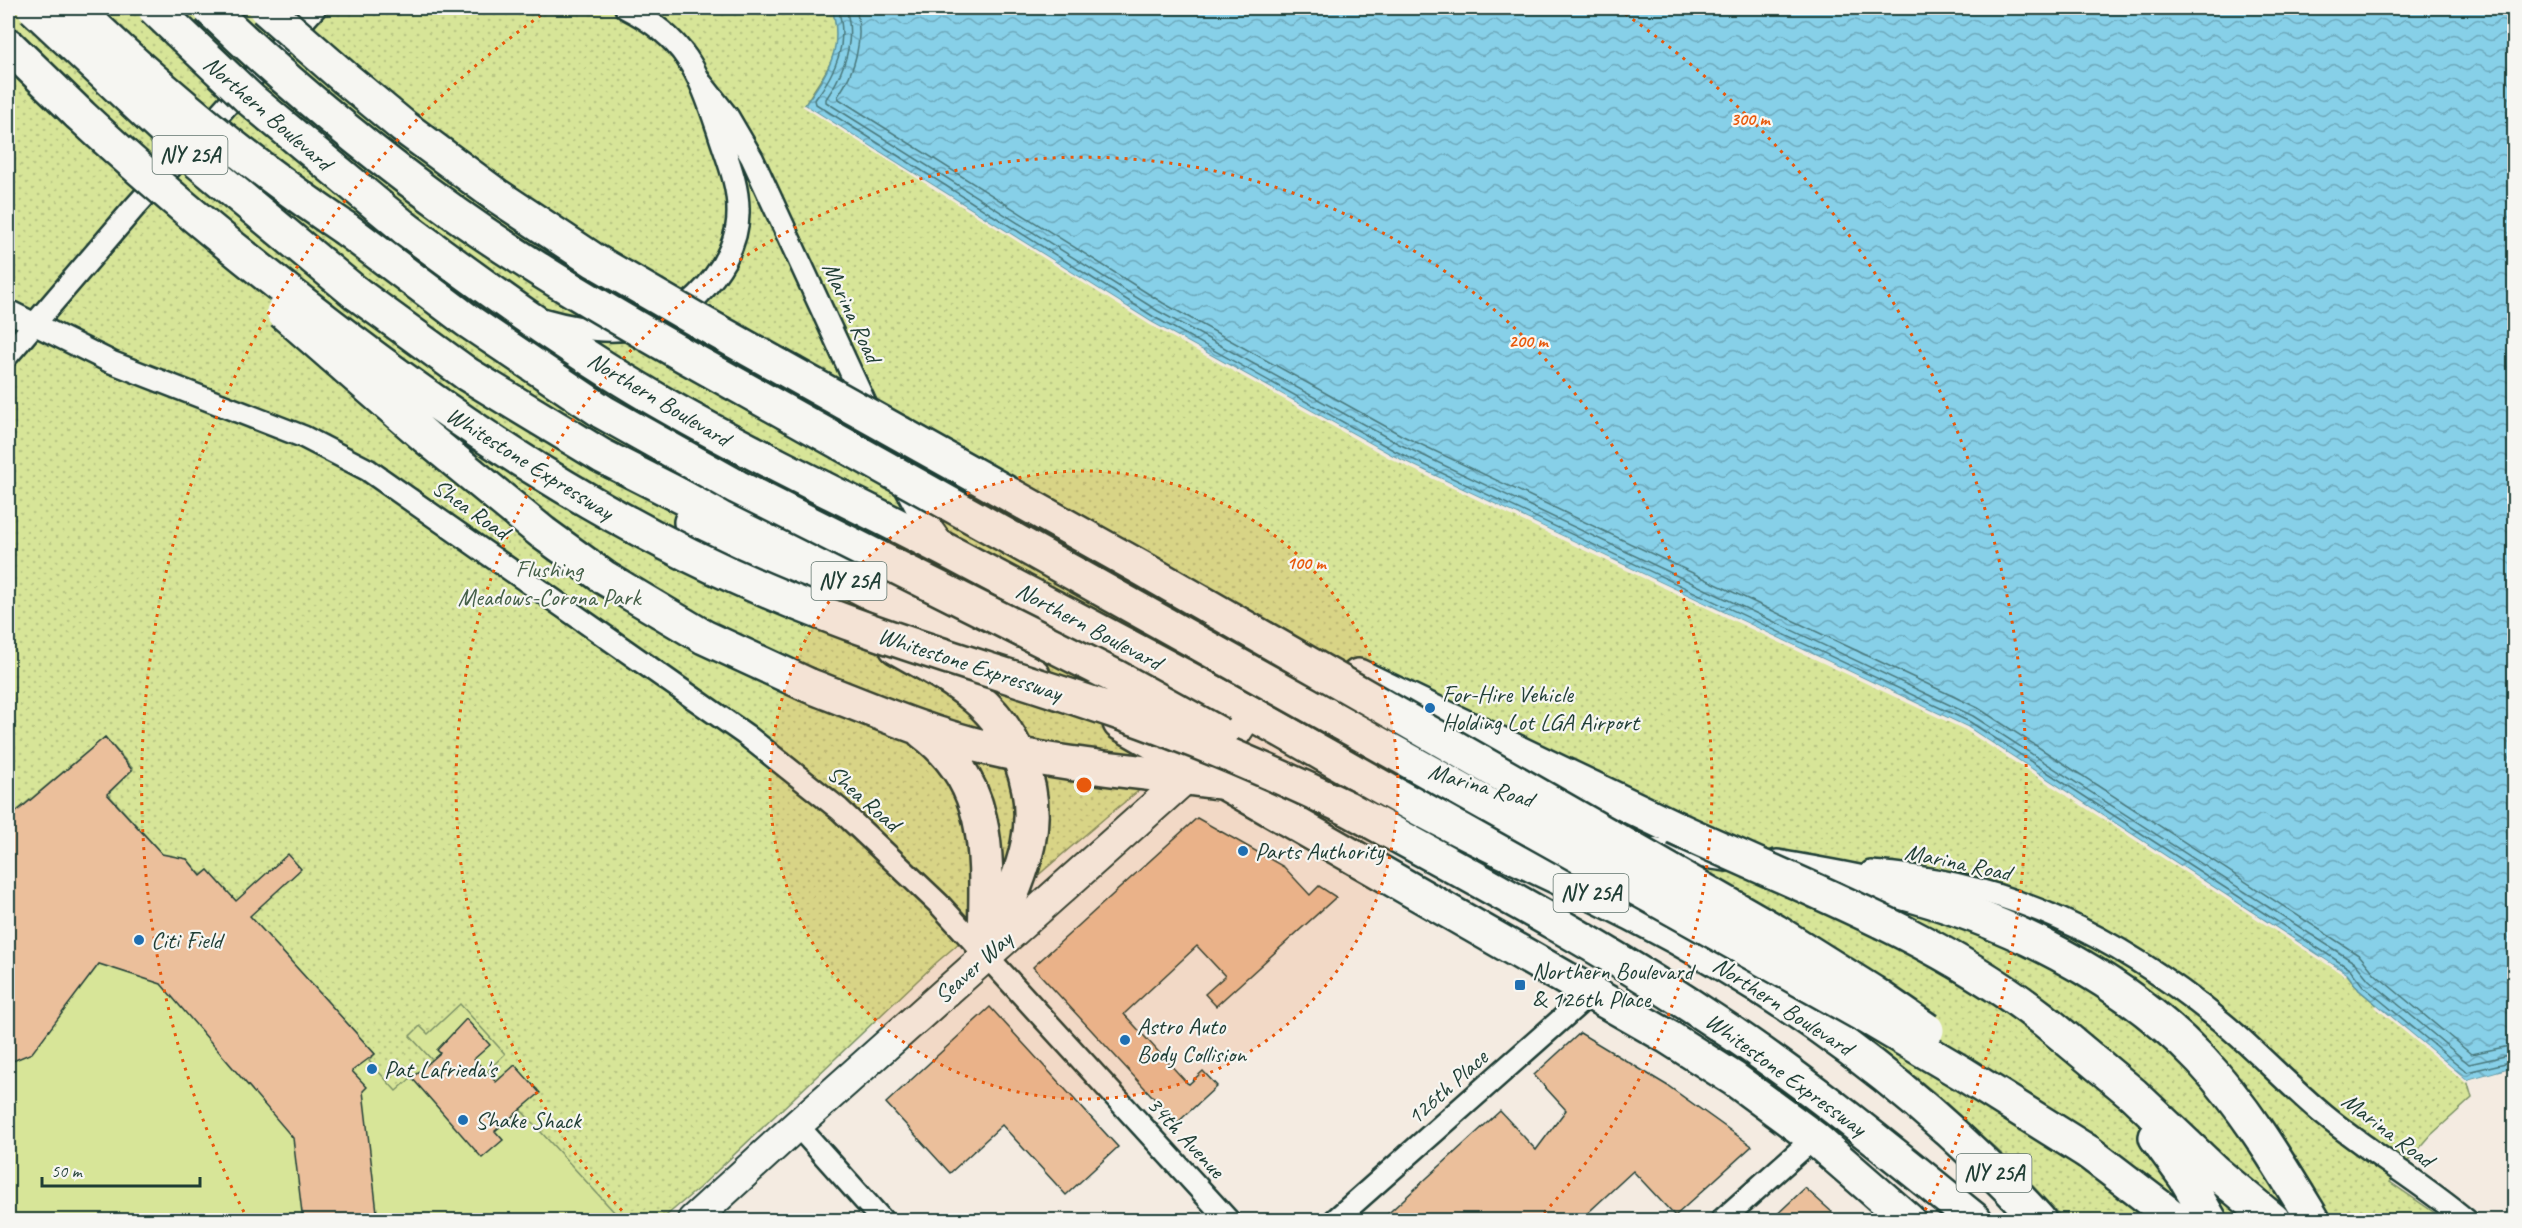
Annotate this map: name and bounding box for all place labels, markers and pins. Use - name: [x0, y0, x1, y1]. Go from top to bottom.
- place label: For-Hire Vehicle Holding Lot LGA Airport: [1442, 679, 1641, 737]
- marker: For-Hire Vehicle Holding Lot LGA Airport: [1423, 701, 1437, 715]
- centre of rings: [1074, 775, 1094, 795]
- place label: Parts Authority: [1255, 836, 1386, 866]
- marker: Parts Authority: [1236, 844, 1250, 858]
- place label: Citi Field: [151, 925, 226, 955]
- marker: Citi Field: [132, 933, 146, 947]
- place label: Northern Boulevard & 126th Place: [1532, 956, 1696, 1014]
- marker: Northern Boulevard & 126th Place: [1513, 978, 1527, 992]
- place label: Astro Auto Body Collision: [1137, 1011, 1247, 1069]
- marker: Astro Auto Body Collision: [1118, 1033, 1132, 1047]
- place label: Pat Lafrieda's: [384, 1054, 499, 1084]
- marker: Pat Lafrieda's: [365, 1062, 379, 1076]
- place label: Shake Shack: [475, 1105, 583, 1135]
- marker: Shake Shack: [456, 1113, 470, 1127]

